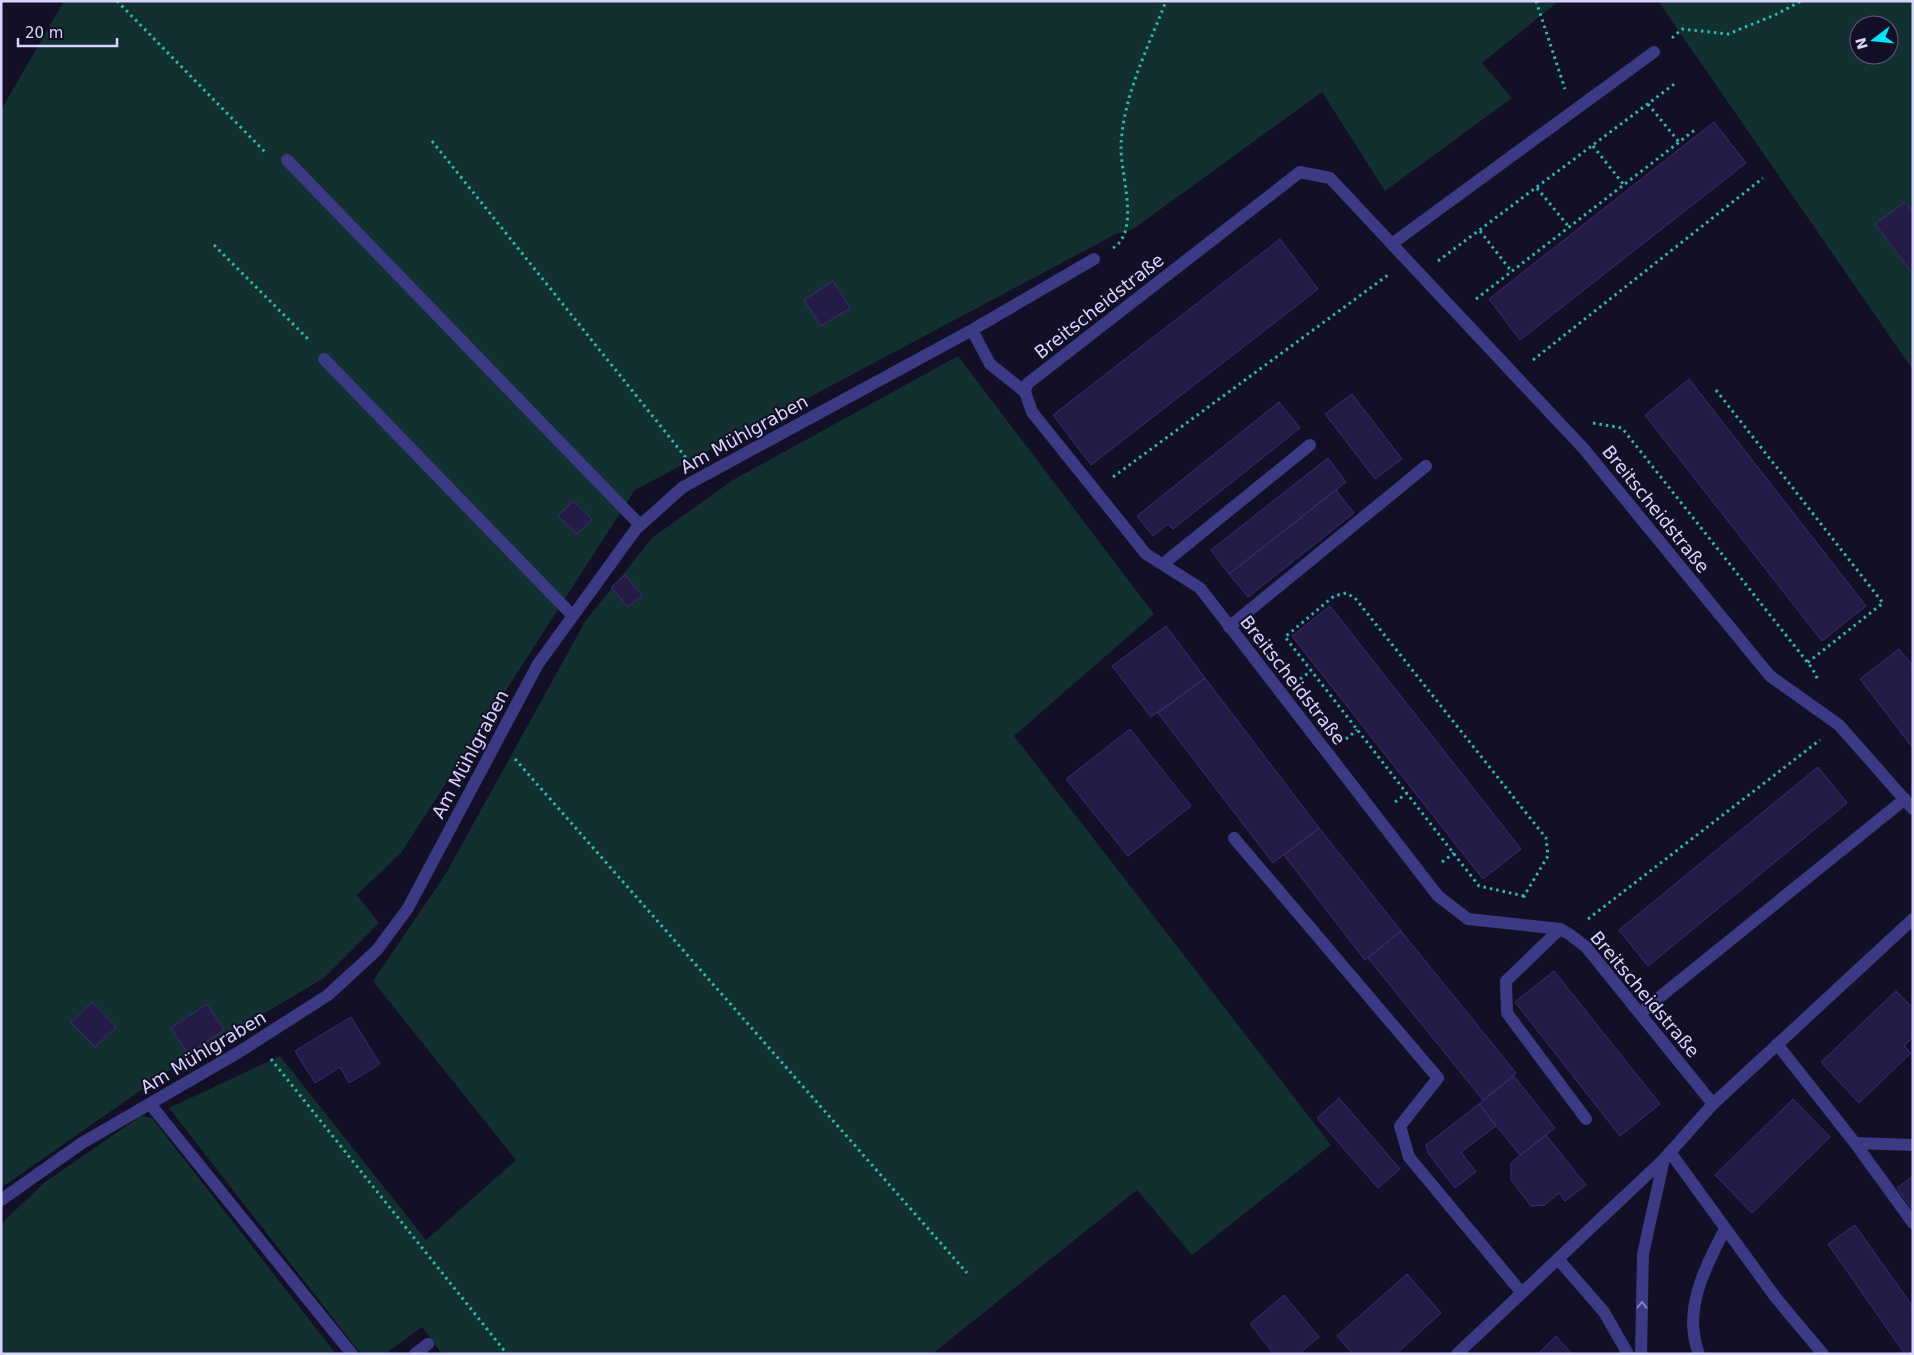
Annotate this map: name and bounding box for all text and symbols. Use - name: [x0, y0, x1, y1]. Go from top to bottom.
- scale bar: [18, 15, 116, 47]
- north arrow: [1849, 15, 1899, 65]
- text: 20 m: [25, 24, 63, 42]
- text: N: [1852, 36, 1871, 51]
- street label: Breitscheidstraße: [1030, 249, 1168, 363]
- street label: Am Mühlgraben: [677, 390, 811, 478]
- street label: Breitscheidstraße: [1598, 441, 1714, 577]
- street label: Breitscheidstraße: [1236, 611, 1350, 749]
- street label: Am Mühlgraben: [427, 686, 513, 822]
- street label: Breitscheidstraße: [1586, 927, 1704, 1061]
- street label: Am Mühlgraben: [136, 1006, 270, 1098]
- one-way arrow: [1637, 1301, 1647, 1308]

